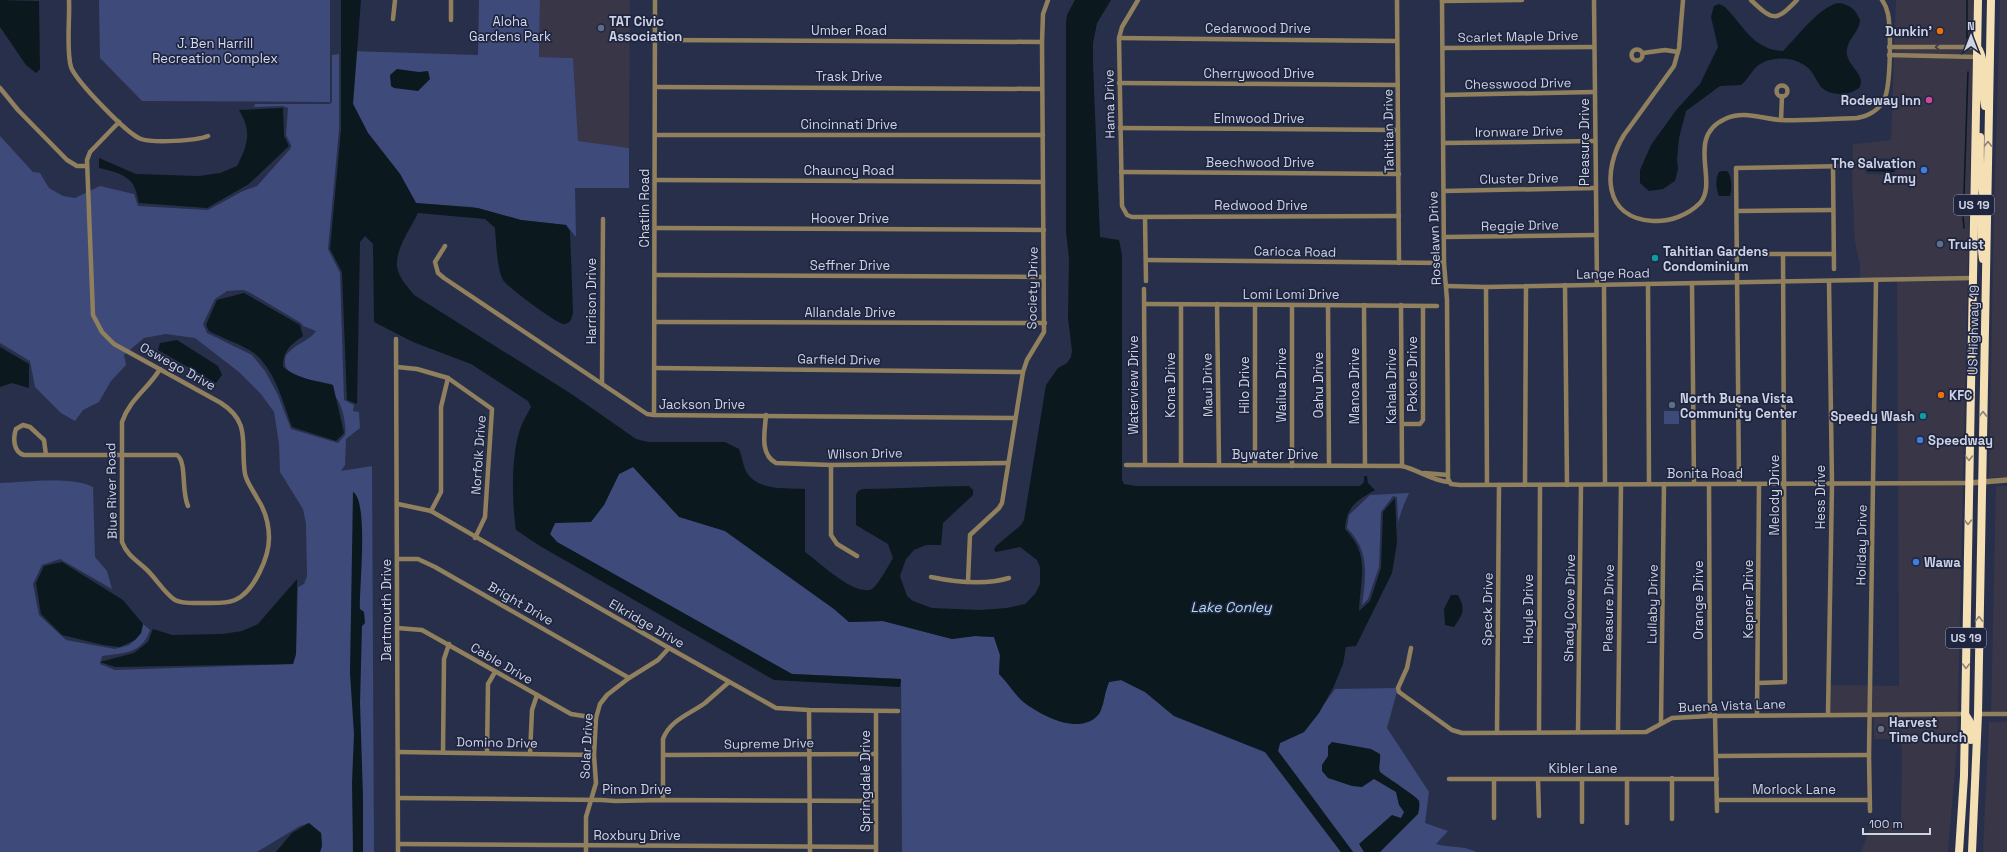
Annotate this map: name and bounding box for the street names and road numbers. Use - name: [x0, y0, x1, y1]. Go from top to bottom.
- street label: Cedarwood Drive: [1205, 20, 1311, 37]
- street label: Umber Road: [811, 22, 887, 39]
- street label: Scarlet Maple Drive: [1458, 27, 1578, 46]
- street label: Cherrywood Drive: [1204, 65, 1314, 82]
- street label: Trask Drive: [815, 68, 883, 85]
- street label: Hama Drive: [1100, 69, 1119, 139]
- street label: Chesswood Drive: [1464, 74, 1572, 93]
- street label: Tahitian Drive: [1379, 89, 1398, 173]
- street label: Pleasure Drive: [1576, 98, 1593, 186]
- street label: Elmwood Drive: [1214, 110, 1304, 127]
- street label: Cincinnati Drive: [800, 116, 898, 133]
- street label: Ironware Drive: [1475, 122, 1563, 141]
- street label: Beechwood Drive: [1206, 154, 1314, 171]
- street label: Chauncy Road: [804, 162, 894, 179]
- street label: Chatlin Road: [636, 169, 653, 247]
- street label: Cluster Drive: [1479, 169, 1559, 188]
- street label: Roselawn Drive: [1424, 191, 1445, 285]
- road number: US 19: [1954, 195, 1994, 215]
- street label: Redwood Drive: [1214, 197, 1308, 214]
- street label: Hoover Drive: [811, 210, 889, 227]
- street label: Reggie Drive: [1481, 216, 1559, 235]
- street label: Carioca Road: [1254, 242, 1336, 261]
- street label: Society Drive: [1023, 246, 1042, 330]
- street label: Seffner Drive: [810, 257, 890, 274]
- street label: Harrison Drive: [583, 258, 600, 344]
- street label: Lange Road: [1576, 264, 1650, 283]
- street label: US Highway 19: [1964, 285, 1983, 375]
- street label: Lomi Lomi Drive: [1243, 286, 1339, 303]
- street label: Allandale Drive: [804, 304, 896, 321]
- street label: Waterview Drive: [1125, 335, 1142, 435]
- street label: Pokole Drive: [1404, 336, 1421, 412]
- street label: Oswego Drive: [137, 339, 219, 394]
- street label: Wailua Drive: [1273, 347, 1290, 423]
- street label: Manoa Drive: [1346, 348, 1363, 424]
- street label: Kahala Drive: [1383, 348, 1400, 424]
- street label: Garfield Drive: [797, 350, 881, 369]
- street label: Kona Drive: [1162, 352, 1179, 418]
- street label: Oahu Drive: [1310, 352, 1327, 418]
- street label: Maui Drive: [1198, 353, 1217, 417]
- street label: Hilo Drive: [1236, 356, 1253, 414]
- street label: Jackson Drive: [659, 396, 745, 413]
- street label: Norfolk Drive: [467, 415, 490, 495]
- street label: Blue River Road: [102, 442, 121, 540]
- street label: Wilson Drive: [827, 444, 903, 463]
- street label: Bywater Drive: [1232, 446, 1318, 463]
- street label: Melody Drive: [1766, 455, 1783, 535]
- street label: Bonita Road: [1667, 465, 1743, 482]
- street label: Hess Drive: [1812, 465, 1829, 529]
- street label: Holiday Drive: [1852, 504, 1871, 586]
- street label: Shady Cove Drive: [1560, 554, 1579, 662]
- street label: Dartmouth Drive: [378, 559, 395, 661]
- street label: Orange Drive: [1690, 560, 1707, 640]
- street label: Kepner Drive: [1740, 560, 1757, 638]
- street label: Pleasure Drive: [1599, 564, 1618, 652]
- street label: Lullaby Drive: [1643, 564, 1662, 644]
- street label: Speck Drive: [1478, 572, 1497, 646]
- street label: Hoyle Drive: [1520, 574, 1537, 644]
- street label: Bright Drive: [485, 578, 557, 629]
- street label: Elkridge Drive: [606, 595, 688, 652]
- road number: US 19: [1946, 628, 1986, 648]
- street label: Cable Drive: [467, 639, 536, 688]
- street label: Buena Vista Lane: [1678, 695, 1786, 716]
- street label: Solar Drive: [576, 713, 597, 779]
- street label: Springdale Drive: [857, 730, 874, 832]
- street label: Domino Drive: [456, 733, 538, 752]
- street label: Supreme Drive: [724, 734, 814, 753]
- street label: Kibler Lane: [1549, 760, 1617, 777]
- street label: Pinon Drive: [602, 781, 672, 798]
- street label: Morlock Lane: [1752, 781, 1836, 798]
- street label: Roxbury Drive: [593, 827, 681, 844]

